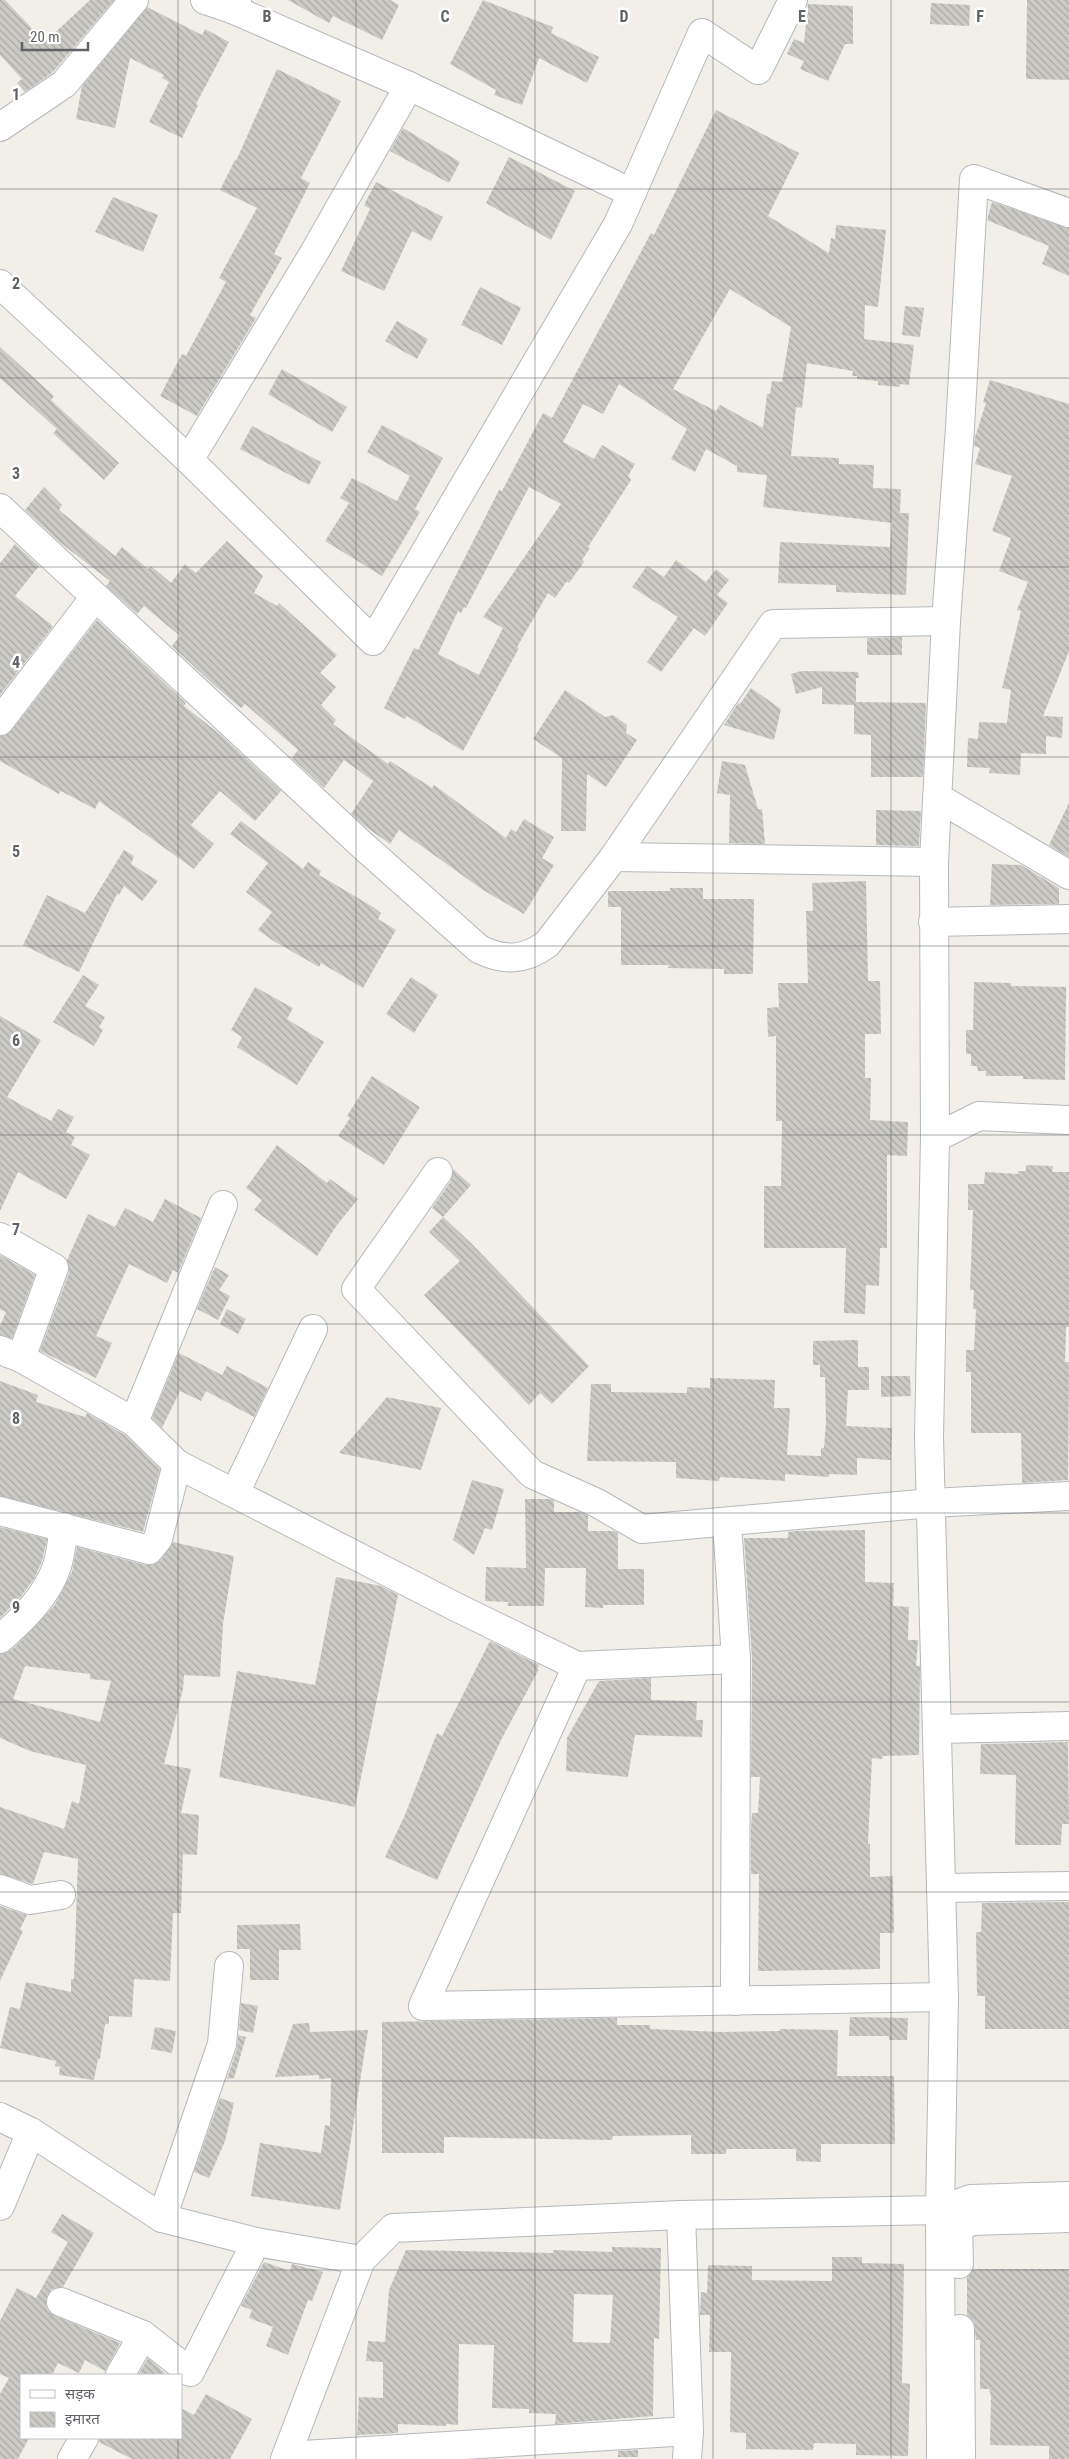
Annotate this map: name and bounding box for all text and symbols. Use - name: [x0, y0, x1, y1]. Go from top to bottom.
- text: B: [263, 7, 272, 26]
- text: C: [440, 7, 450, 26]
- text: D: [619, 7, 629, 26]
- text: E: [798, 7, 806, 26]
- text: F: [976, 7, 984, 26]
- scale bar: [22, 20, 89, 52]
- text: 20 m: [30, 28, 60, 46]
- text: 1: [12, 85, 20, 104]
- text: 2: [12, 274, 20, 293]
- text: 3: [12, 464, 20, 483]
- text: 4: [12, 653, 20, 672]
- text: 5: [12, 842, 20, 861]
- text: 6: [12, 1031, 20, 1050]
- text: 7: [12, 1220, 20, 1239]
- text: 8: [12, 1409, 20, 1428]
- text: 9: [12, 1598, 20, 1617]
- legend: [20, 2374, 182, 2439]
- text: सड़क: [65, 2385, 95, 2403]
- text: इमारत: [65, 2410, 100, 2428]

